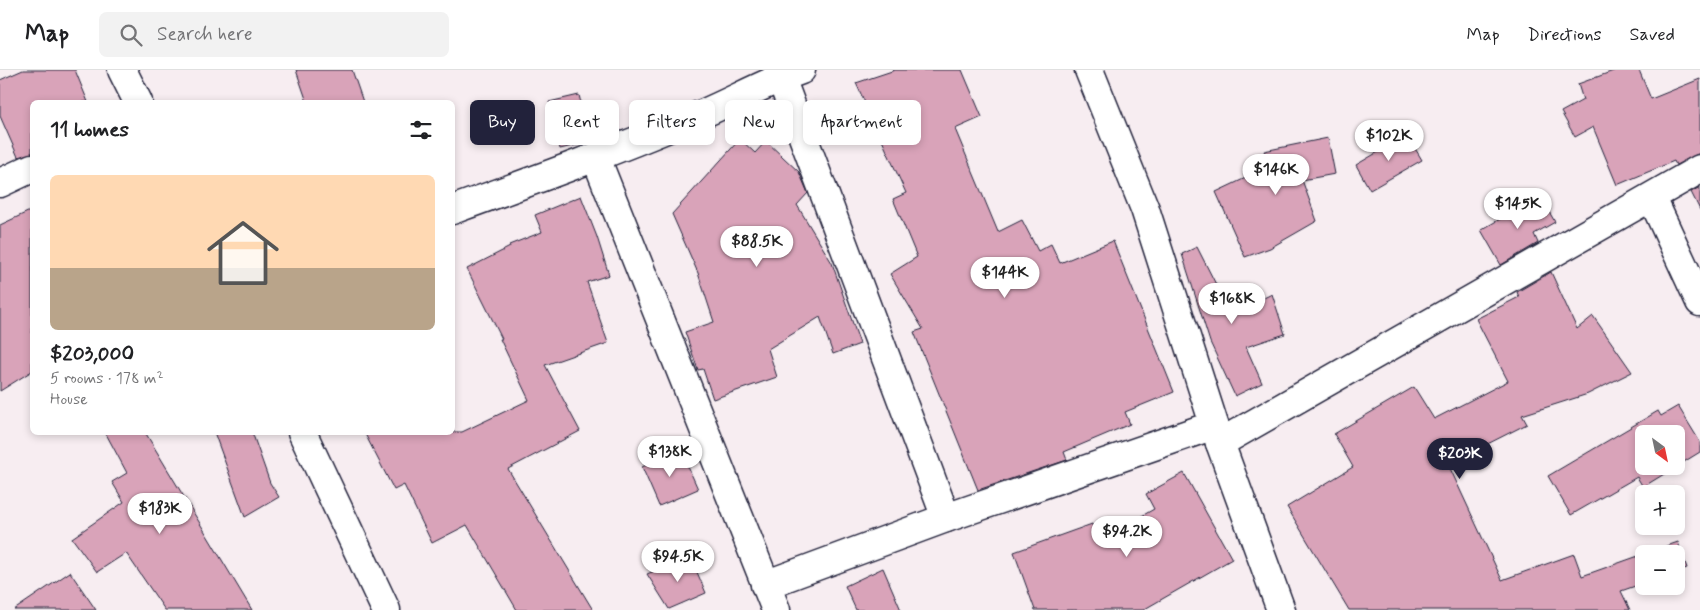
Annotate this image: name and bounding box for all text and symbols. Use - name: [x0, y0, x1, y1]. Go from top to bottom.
- search box: [99, 12, 449, 57]
- text: Map: [25, 19, 69, 50]
- icon: search: [117, 21, 145, 49]
- text: Search here: [157, 22, 253, 47]
- text: Map: [1467, 23, 1500, 47]
- text: Directions: [1528, 23, 1602, 47]
- text: Saved: [1630, 23, 1675, 47]
- chip: Buy: [470, 100, 535, 145]
- chip: Rent: [545, 100, 619, 145]
- chip: Filters: [629, 100, 715, 145]
- chip: New: [725, 100, 793, 145]
- chip: Apartment: [803, 100, 921, 145]
- text: 11 homes: [50, 116, 129, 144]
- icon: filters: [407, 116, 435, 144]
- pin: $102K: [1354, 119, 1424, 162]
- text: $102K: [1366, 125, 1412, 146]
- pin: $146K: [1241, 154, 1311, 196]
- text: $146K: [1253, 159, 1299, 180]
- pin: $145K: [1483, 188, 1553, 230]
- text: $145K: [1495, 193, 1541, 214]
- icon: home: [198, 208, 288, 298]
- pin: $88.5K: [716, 226, 798, 268]
- text: $88.5K: [731, 231, 783, 252]
- pin: $144K: [970, 256, 1040, 299]
- text: $144K: [982, 262, 1029, 283]
- pin: $168K: [1197, 282, 1267, 325]
- text: $168K: [1209, 288, 1255, 309]
- text: $203,000: [50, 340, 134, 368]
- text: 5 rooms · 178 m²: [50, 368, 164, 389]
- text: House: [50, 389, 88, 410]
- north arrow: [1635, 425, 1685, 475]
- map controls: [1635, 425, 1685, 595]
- pin: $138K: [635, 436, 705, 478]
- pin: $203K: [1425, 438, 1495, 480]
- text: $138K: [648, 441, 692, 462]
- text: $203K: [1438, 443, 1482, 464]
- button: +: [1635, 485, 1685, 535]
- pin: $183K: [125, 492, 195, 535]
- text: $183K: [138, 498, 182, 519]
- pin: $94.2K: [1086, 516, 1168, 558]
- text: $94.2K: [1102, 521, 1152, 542]
- pin: $94.5K: [637, 540, 719, 583]
- button: −: [1635, 545, 1685, 595]
- text: $94.5K: [652, 546, 704, 567]

